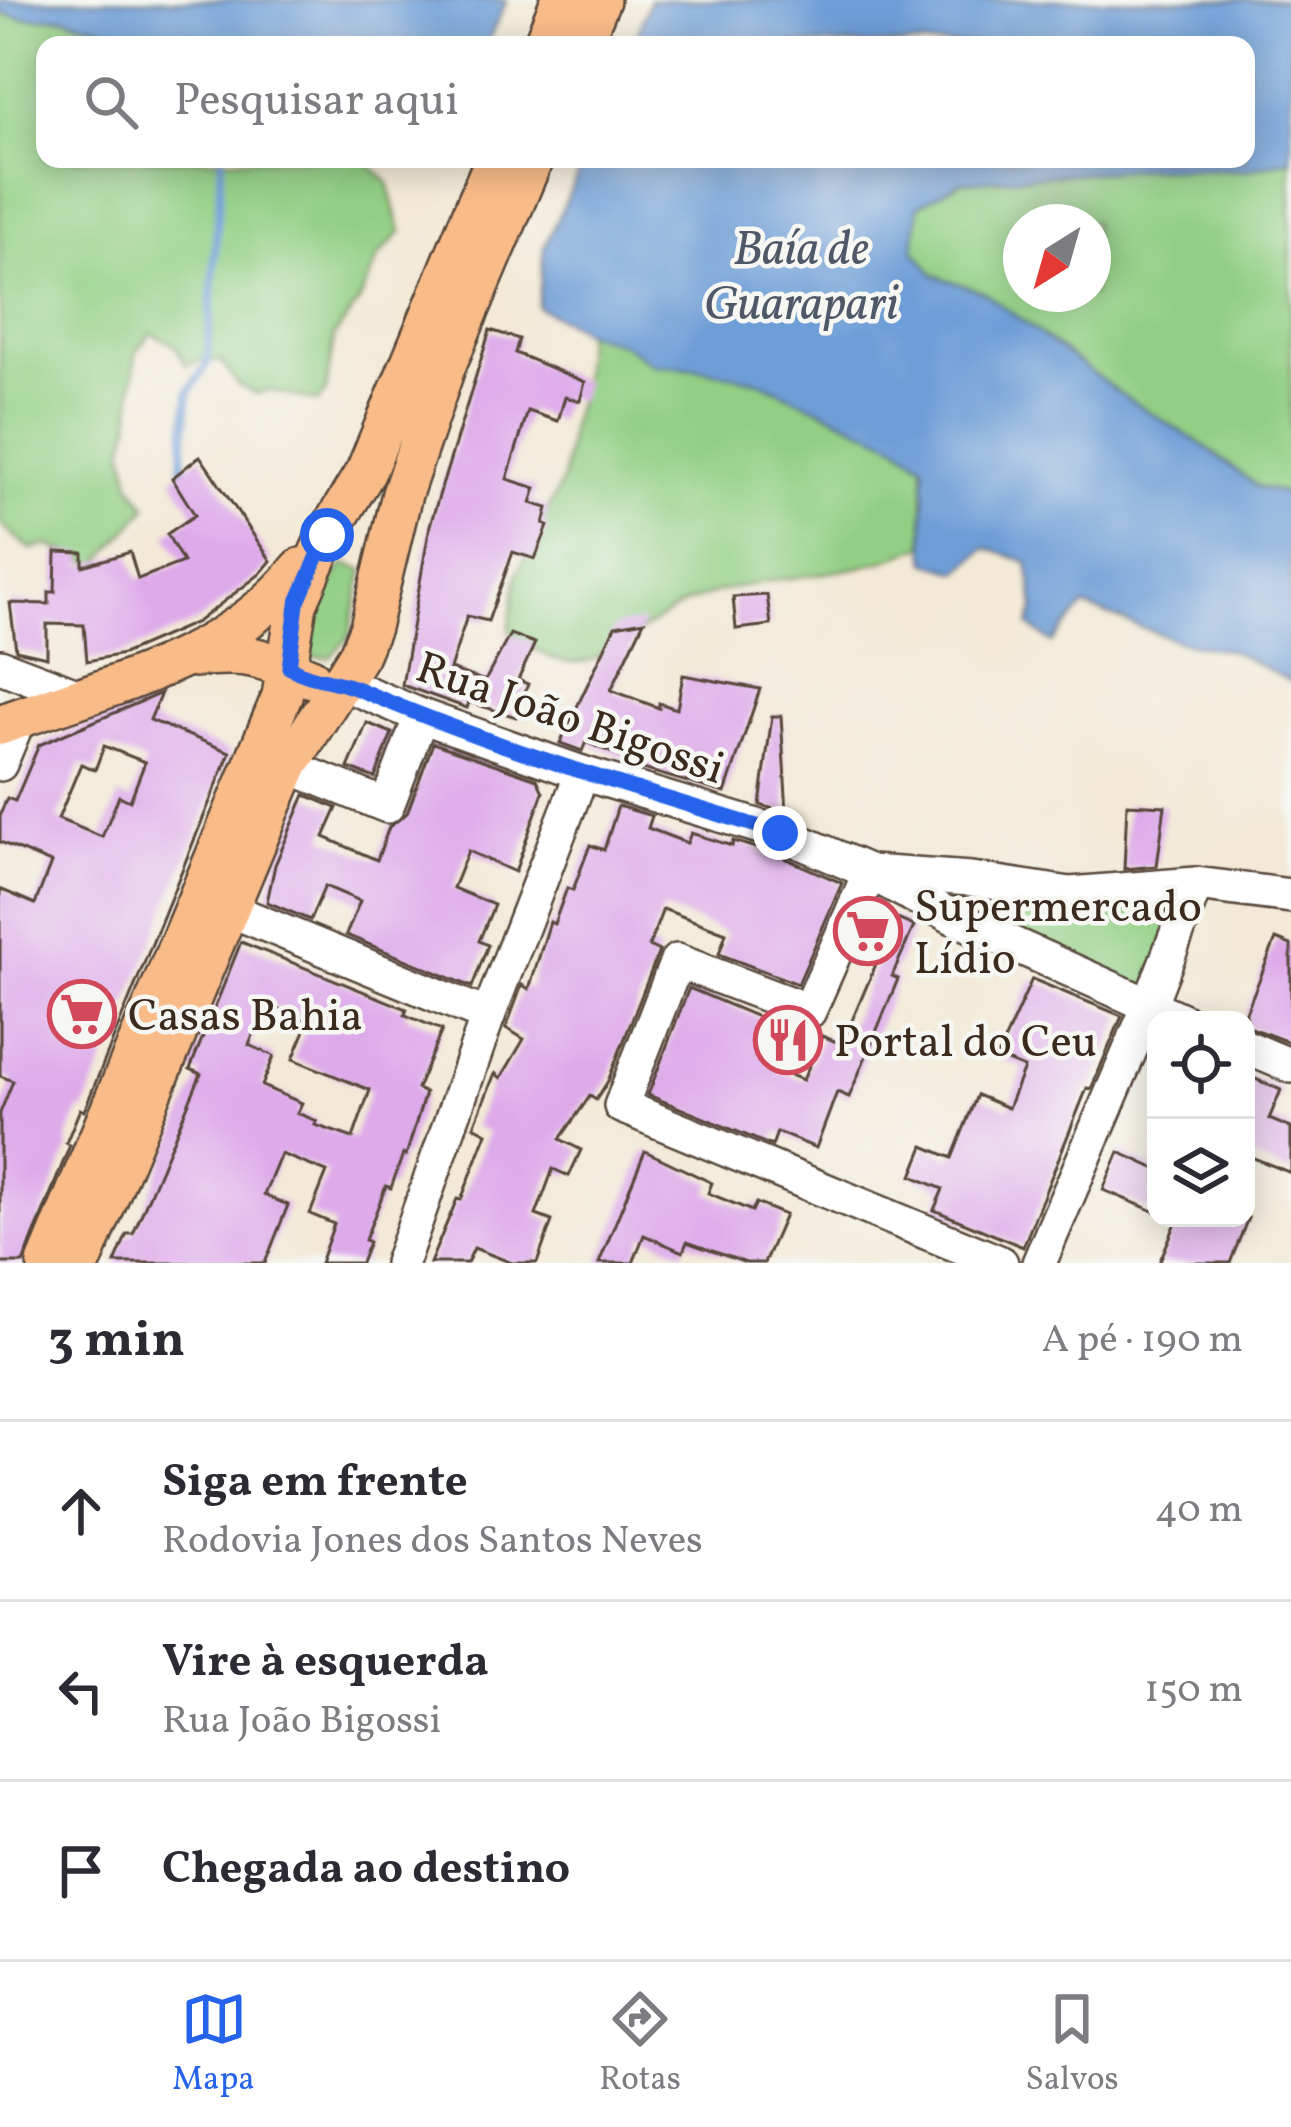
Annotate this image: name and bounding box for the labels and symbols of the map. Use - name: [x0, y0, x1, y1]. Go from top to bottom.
- north arrow: [1003, 204, 1111, 312]
- water label: Baía de Guarapari: [704, 218, 899, 340]
- route start: [300, 508, 354, 562]
- street label: Rua João Bigossi: [407, 638, 732, 802]
- route end: [753, 806, 807, 860]
- place label: Supermercado Lídio: [914, 878, 1202, 993]
- supermarket icon: Supermercado Lídio: [833, 896, 903, 966]
- supermarket icon: Casas Bahia: [47, 979, 117, 1049]
- place label: Casas Bahia: [128, 987, 363, 1050]
- restaurant icon: Portal do Ceu: [753, 1005, 823, 1075]
- place label: Portal do Ceu: [834, 1013, 1097, 1076]

